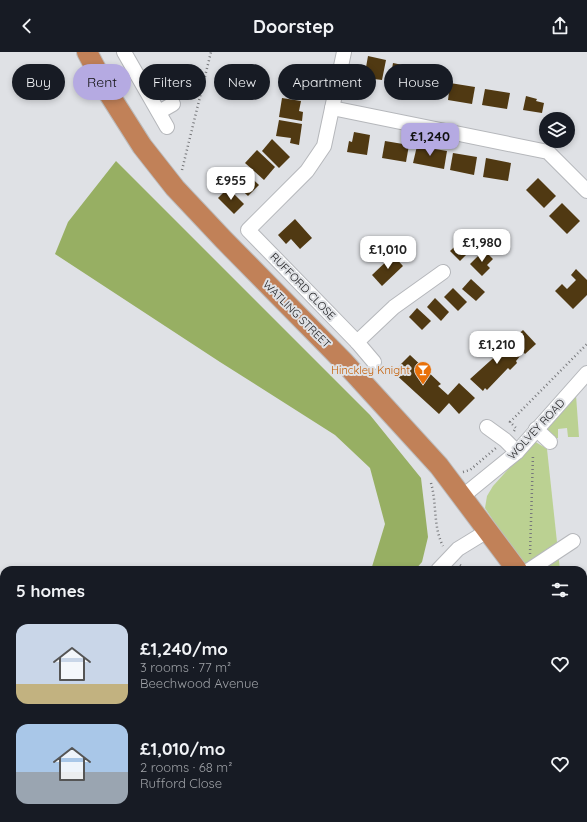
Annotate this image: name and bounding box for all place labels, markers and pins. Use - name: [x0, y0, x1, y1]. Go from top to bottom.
- pin: £1,240: [397, 123, 463, 157]
- pin: £955: [207, 167, 255, 201]
- pin: £1,980: [449, 229, 515, 263]
- pin: £1,010: [355, 236, 421, 270]
- pin: £1,210: [464, 331, 530, 365]
- bar icon: Hinckley Knight: [413, 360, 433, 385]
- place label: Hinckley Knight: [331, 363, 410, 377]

